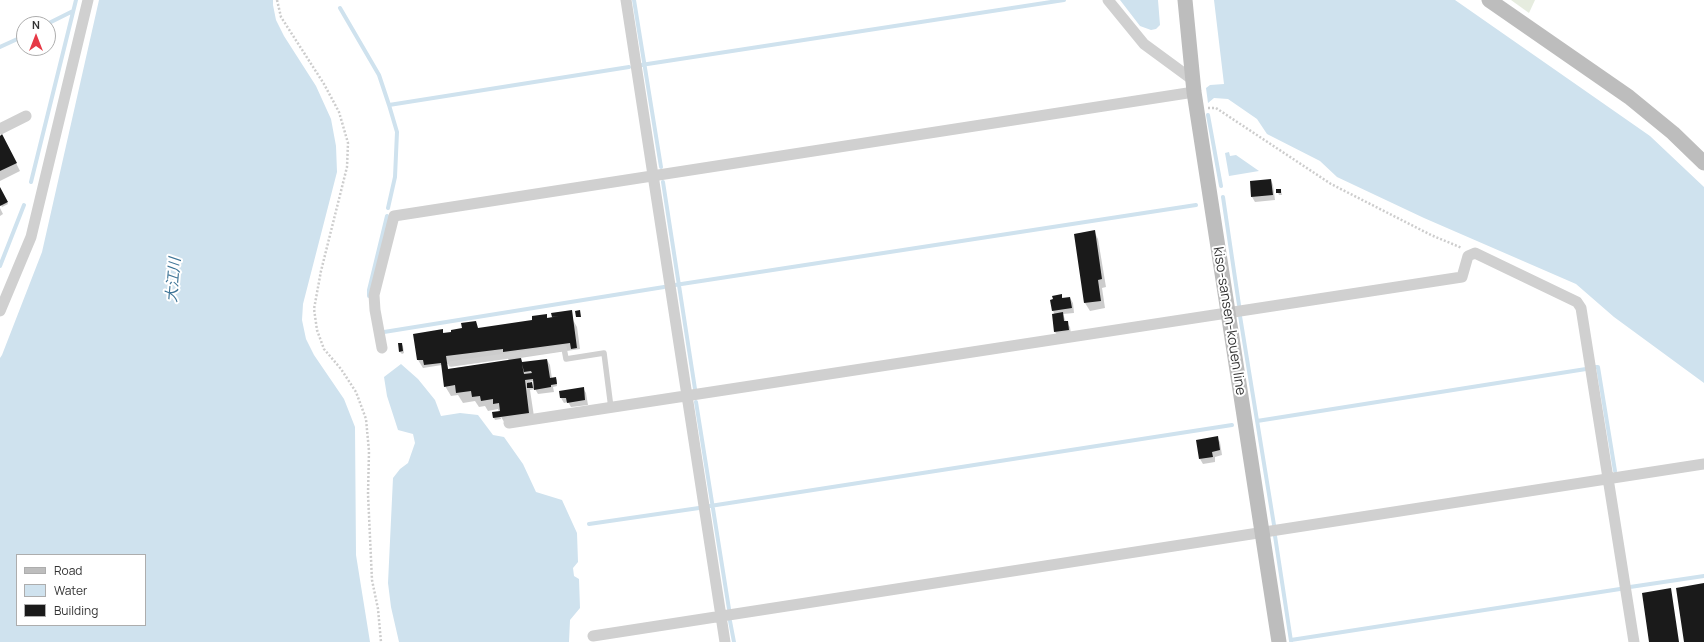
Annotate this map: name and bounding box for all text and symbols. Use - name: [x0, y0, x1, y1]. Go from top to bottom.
- north arrow: [16, 16, 56, 56]
- text: N: [32, 17, 40, 32]
- street label: kiso-sansen-kouen line: [1209, 246, 1249, 396]
- water label: 大江川: [163, 257, 185, 303]
- legend: [16, 554, 146, 626]
- text: Road: [54, 562, 82, 579]
- text: Water: [54, 582, 87, 599]
- text: Building: [54, 602, 98, 619]

